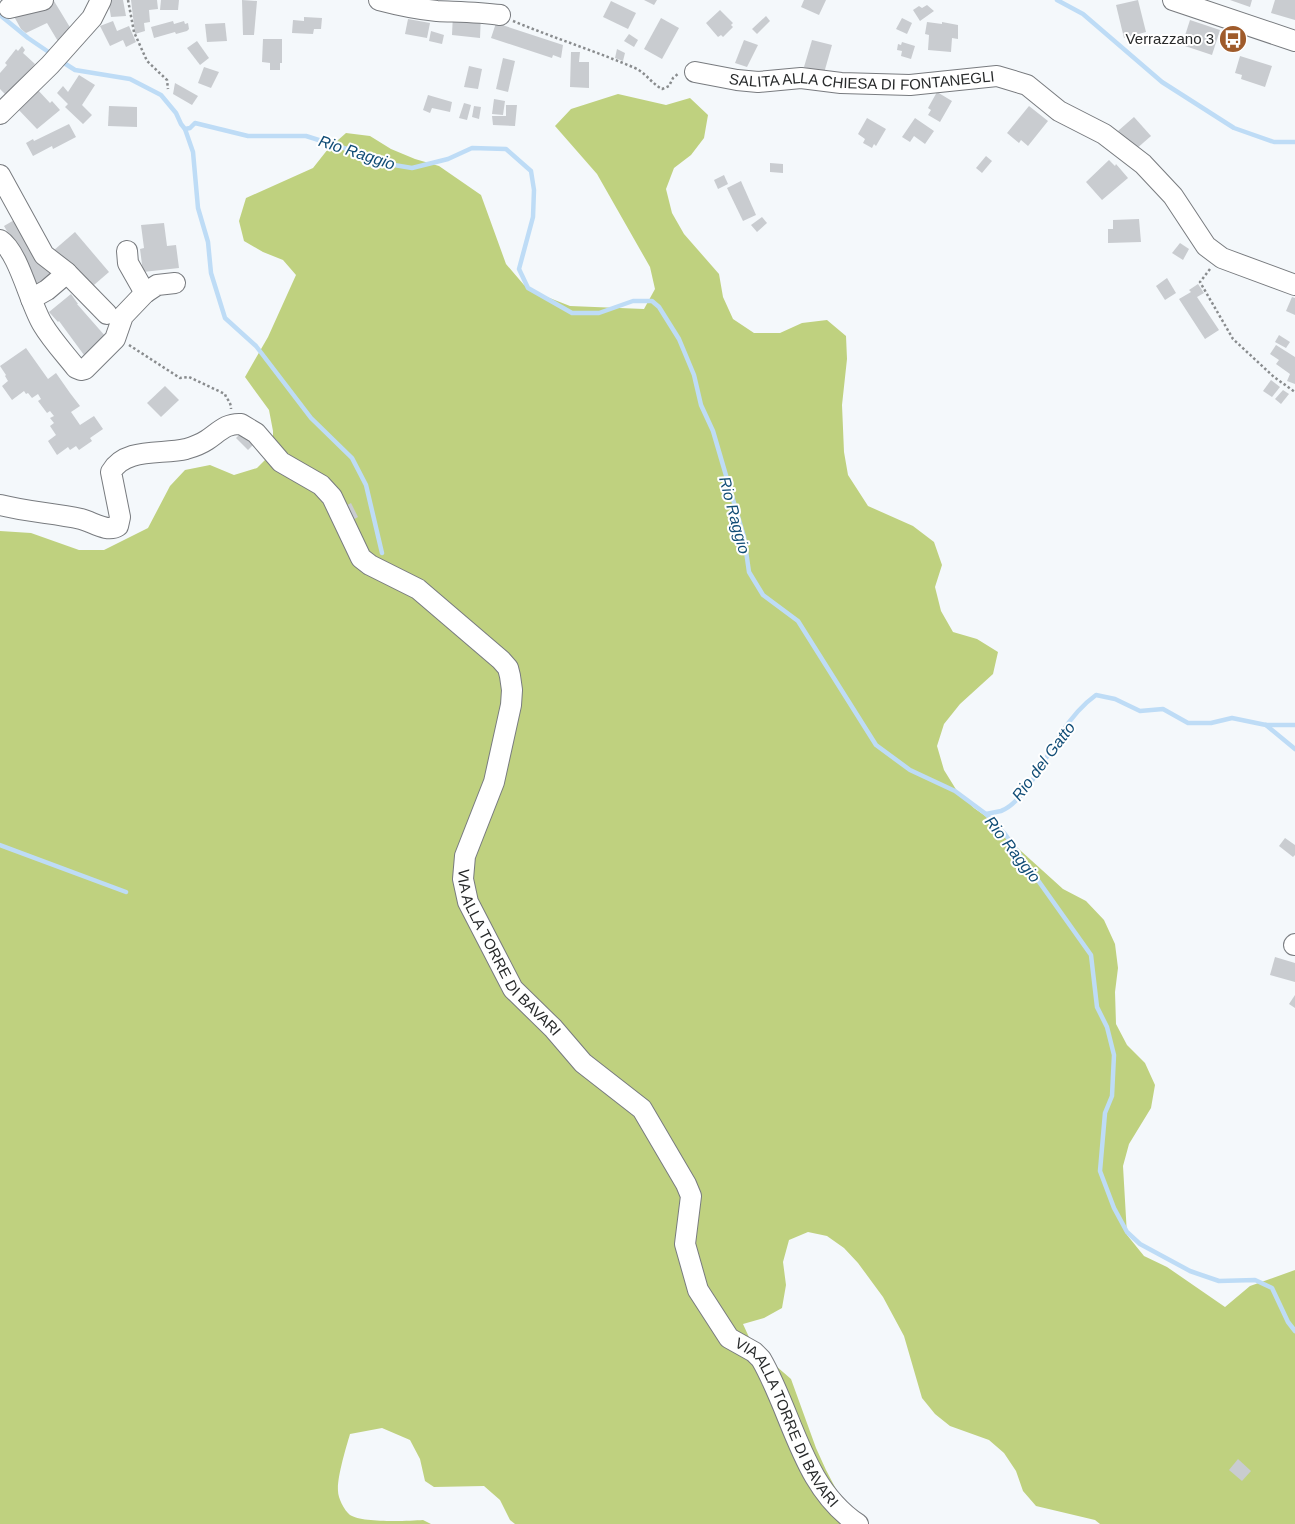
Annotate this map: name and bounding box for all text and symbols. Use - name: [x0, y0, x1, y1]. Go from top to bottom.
- bus stop icon: Verrazzano 3: [1218, 24, 1248, 54]
- place label: Verrazzano 3: [1126, 30, 1214, 47]
- street label: SALITA ALLA CHIESA DI FONTANEGLI: [728, 67, 995, 93]
- water label: Rio Raggio: [317, 132, 397, 173]
- water label: Rio Raggio: [716, 475, 753, 556]
- water label: Rio del Gatto: [1009, 719, 1078, 804]
- water label: Rio Raggio: [982, 813, 1044, 886]
- street label: VIA ALLA TORRE DI BAVARI: [455, 868, 565, 1039]
- street label: VIA ALLA TORRE DI BAVARI: [732, 1334, 842, 1510]

